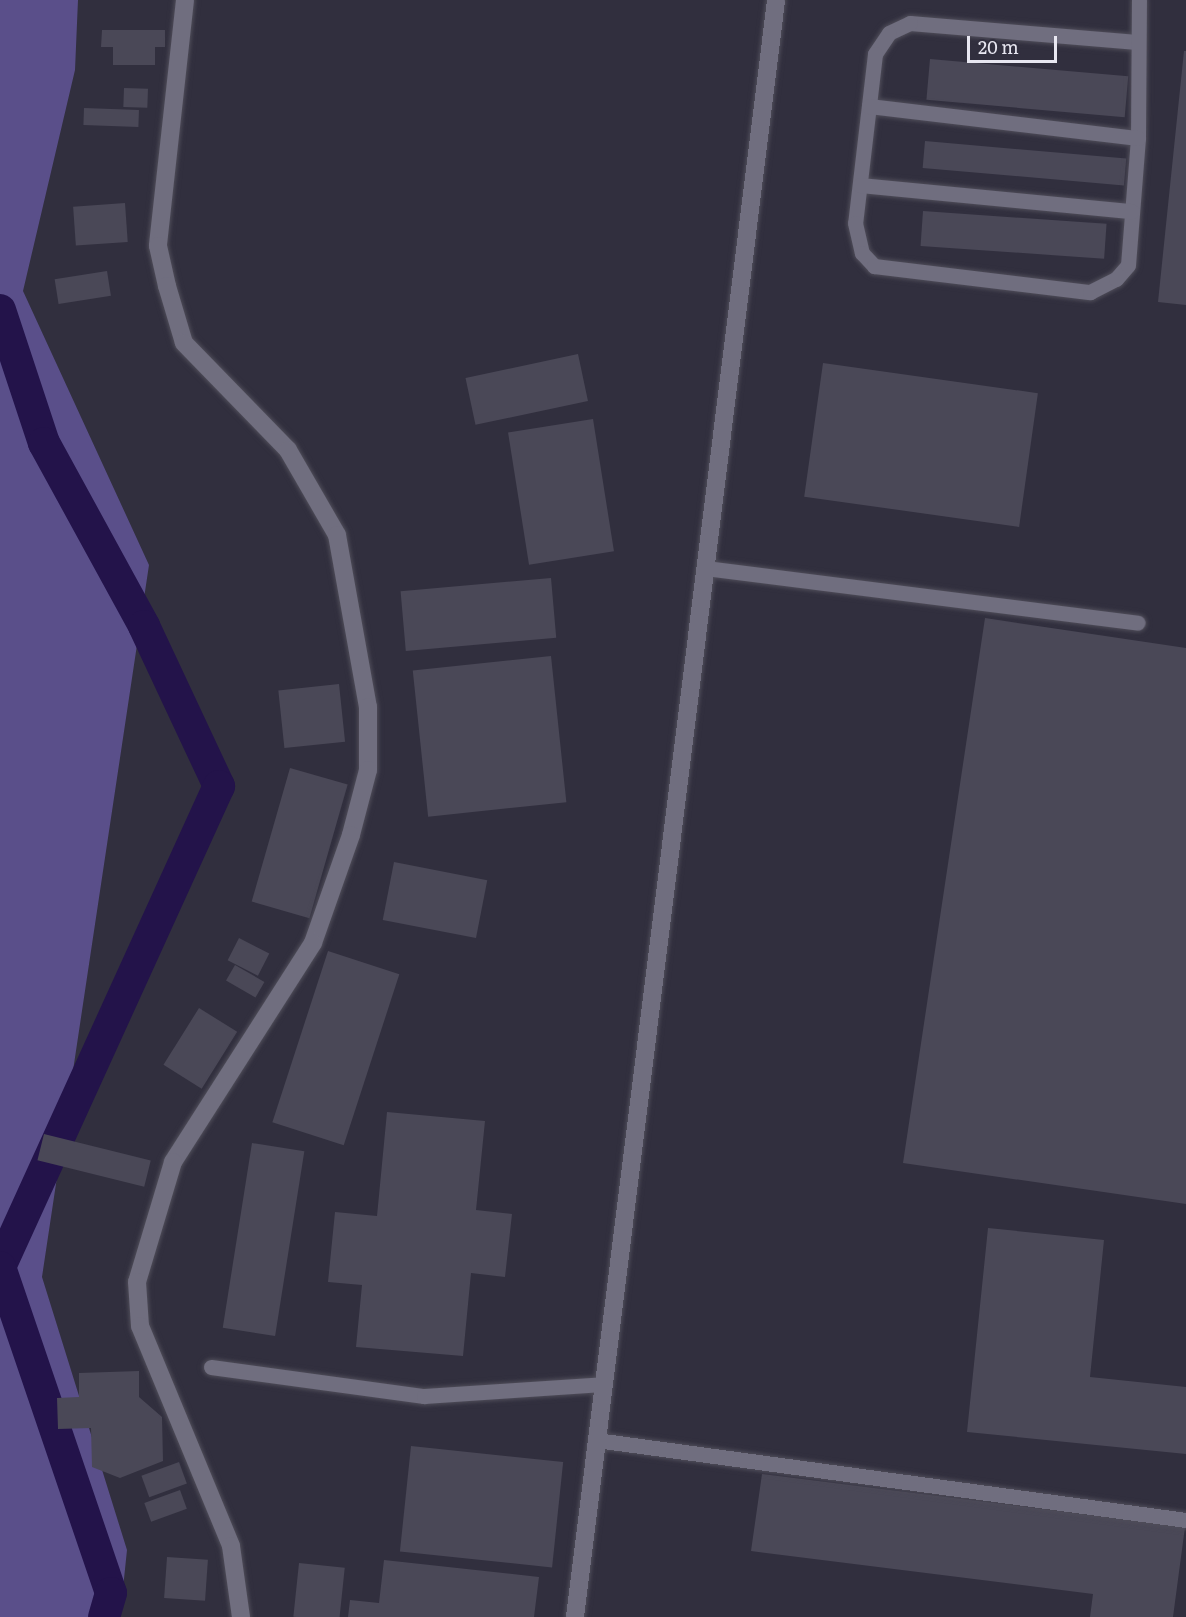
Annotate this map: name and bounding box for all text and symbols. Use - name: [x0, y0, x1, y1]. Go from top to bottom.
- scale bar: [970, 24, 1060, 62]
- text: 20 m: [978, 33, 1019, 60]

